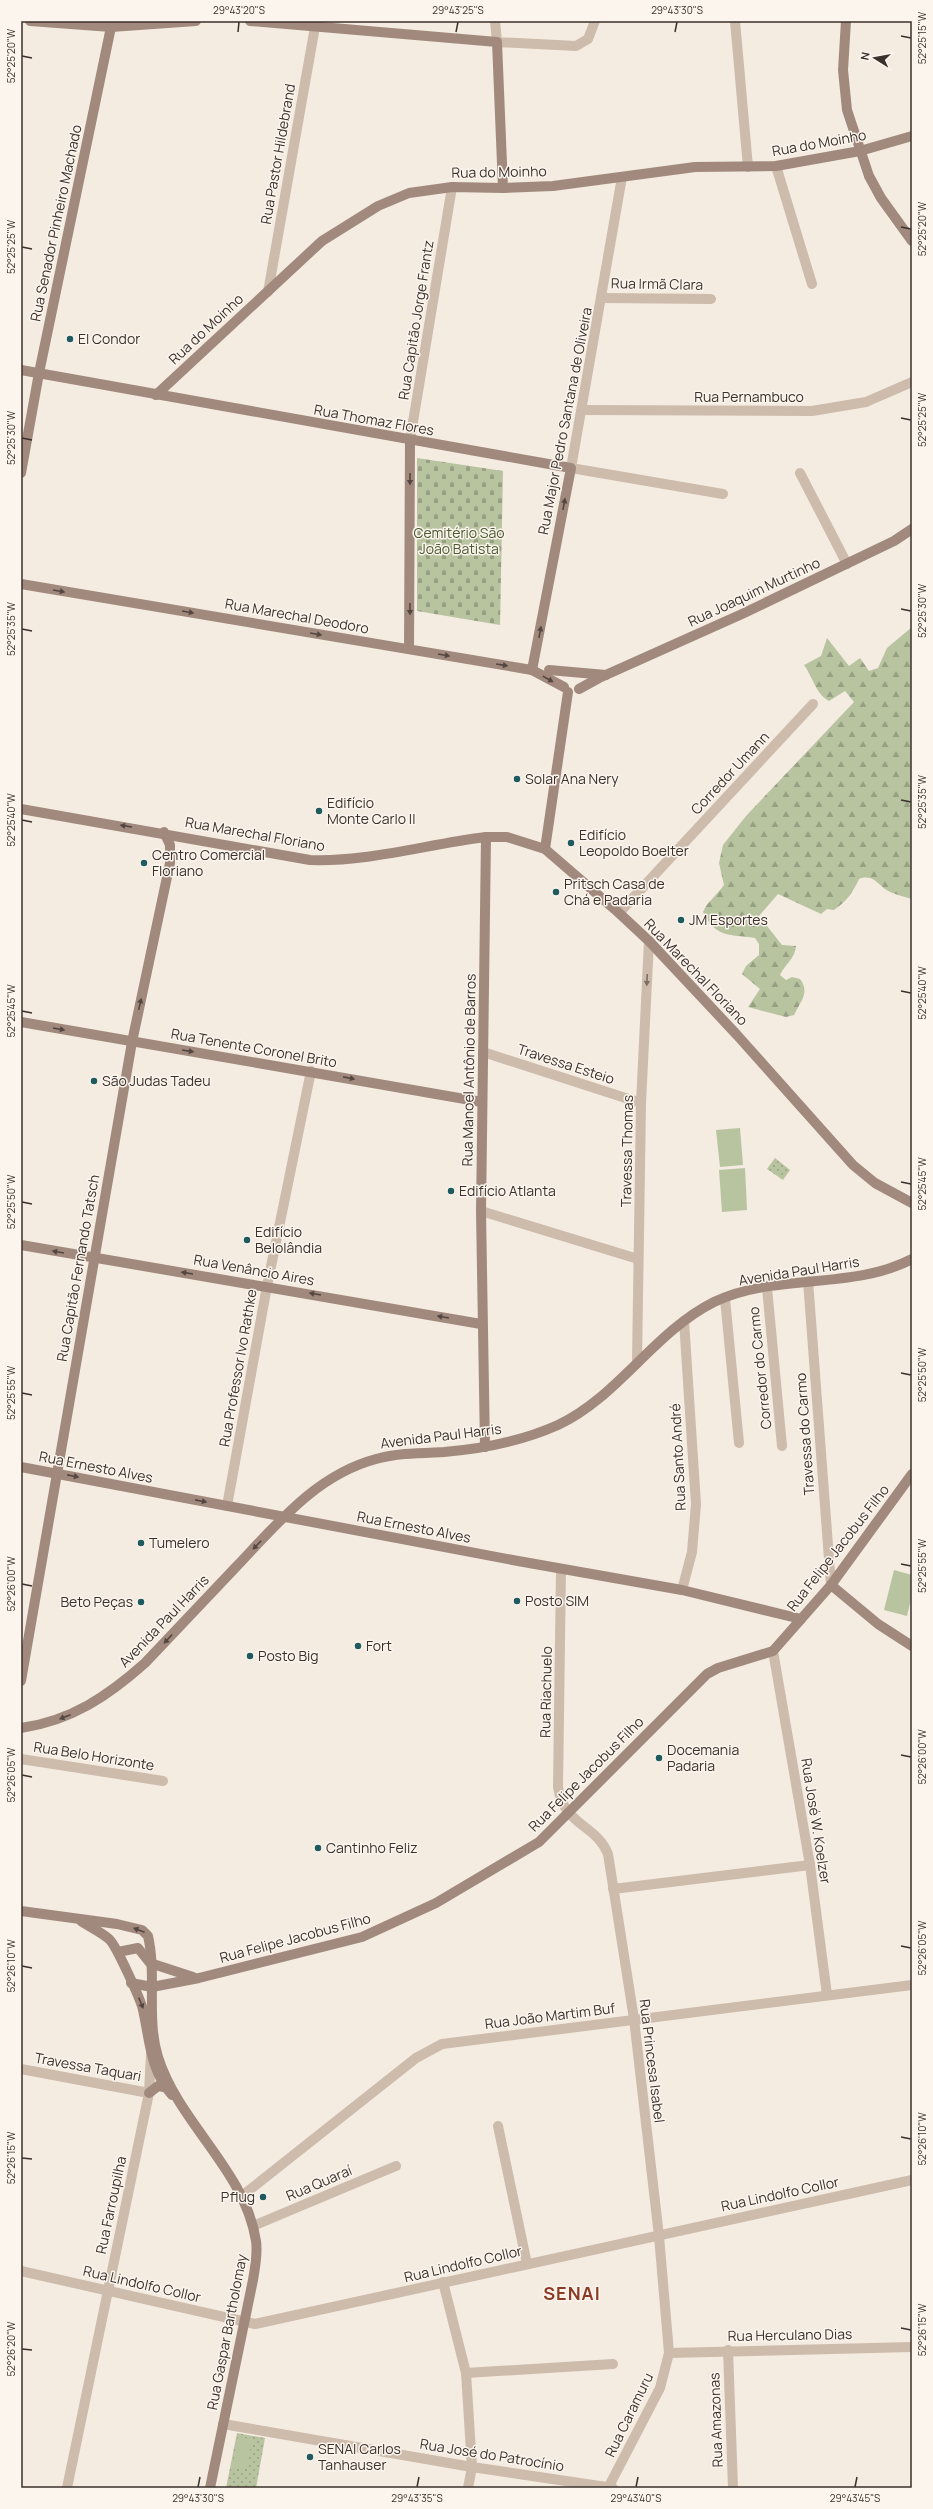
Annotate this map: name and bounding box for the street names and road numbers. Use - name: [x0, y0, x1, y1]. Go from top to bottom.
- street label: Rua Pastor Hildebrand: [256, 82, 299, 226]
- street label: Rua Senador Pinheiro Machado: [25, 123, 86, 323]
- street label: Rua do Moinho: [770, 125, 868, 160]
- street label: Rua do Moinho: [451, 161, 547, 182]
- street label: Rua Capitão Jorge Frantz: [394, 239, 438, 401]
- street label: Rua Irmã Clara: [611, 273, 703, 294]
- street label: Rua do Moinho: [164, 289, 247, 368]
- street label: Rua Major Pedro Santana de Oliveira: [533, 305, 596, 536]
- street label: Rua Pernambuco: [694, 387, 804, 406]
- street label: Rua Thomaz Flores: [313, 400, 436, 439]
- street label: Rua Joaquim Murtinho: [685, 553, 823, 631]
- street label: Rua Marechal Deodoro: [224, 593, 371, 638]
- street label: Corredor Umann: [686, 727, 773, 818]
- street label: Rua Marechal Floriano: [184, 812, 326, 855]
- street label: Rua Marechal Floriano: [640, 914, 752, 1029]
- street label: Rua Manoel Antônio de Barros: [457, 973, 480, 1166]
- street label: Rua Tenente Coronel Brito: [170, 1024, 339, 1071]
- street label: Travessa Esteio: [515, 1039, 617, 1088]
- street label: Travessa Thomas: [616, 1095, 637, 1207]
- street label: Rua Capitão Fernando Tatsch: [52, 1173, 103, 1363]
- street label: Rua Venâncio Aires: [192, 1250, 316, 1289]
- street label: Avenida Paul Harris: [737, 1252, 861, 1289]
- street label: Rua Professor Ivo Rathke: [214, 1288, 261, 1448]
- street label: Corredor do Carmo: [744, 1306, 775, 1430]
- street label: Travessa do Carmo: [791, 1372, 818, 1496]
- street label: Rua Santo André: [665, 1403, 690, 1511]
- street label: Avenida Paul Harris: [379, 1419, 503, 1452]
- street label: Rua Ernesto Alves: [38, 1446, 155, 1487]
- street label: Rua Felipe Jacobus Filho: [782, 1481, 893, 1615]
- street label: Rua Ernesto Alves: [356, 1506, 473, 1547]
- street label: Avenida Paul Harris: [114, 1570, 213, 1671]
- street label: Rua Riachuelo: [535, 1646, 556, 1738]
- street label: Rua Felipe Jacobus Filho: [524, 1712, 647, 1835]
- street label: Rua Belo Horizonte: [32, 1737, 156, 1774]
- street label: Rua José W. Koelzer: [797, 1757, 836, 1885]
- street label: Rua Felipe Jacobus Filho: [217, 1908, 372, 1967]
- street label: Rua João Martim Buf: [484, 1998, 616, 2033]
- street label: Rua Princesa Isabel: [635, 1998, 670, 2124]
- street label: Travessa Taquari: [33, 2048, 143, 2085]
- street label: Rua Farroupilha: [91, 2154, 130, 2256]
- street label: Rua Quaraí: [283, 2160, 355, 2205]
- street label: Rua Lindolfo Collor: [719, 2172, 841, 2215]
- street label: Rua Lindolfo Collor: [402, 2241, 524, 2286]
- street label: Rua Gaspar Bartholomay: [202, 2252, 251, 2411]
- street label: Rua Lindolfo Collor: [81, 2261, 203, 2306]
- street label: Rua Herculano Dias: [728, 2324, 852, 2345]
- street label: Rua Caramuru: [600, 2369, 657, 2460]
- street label: Rua Amazonas: [704, 2372, 727, 2468]
- street label: Rua José do Patrocínio: [419, 2434, 565, 2475]

